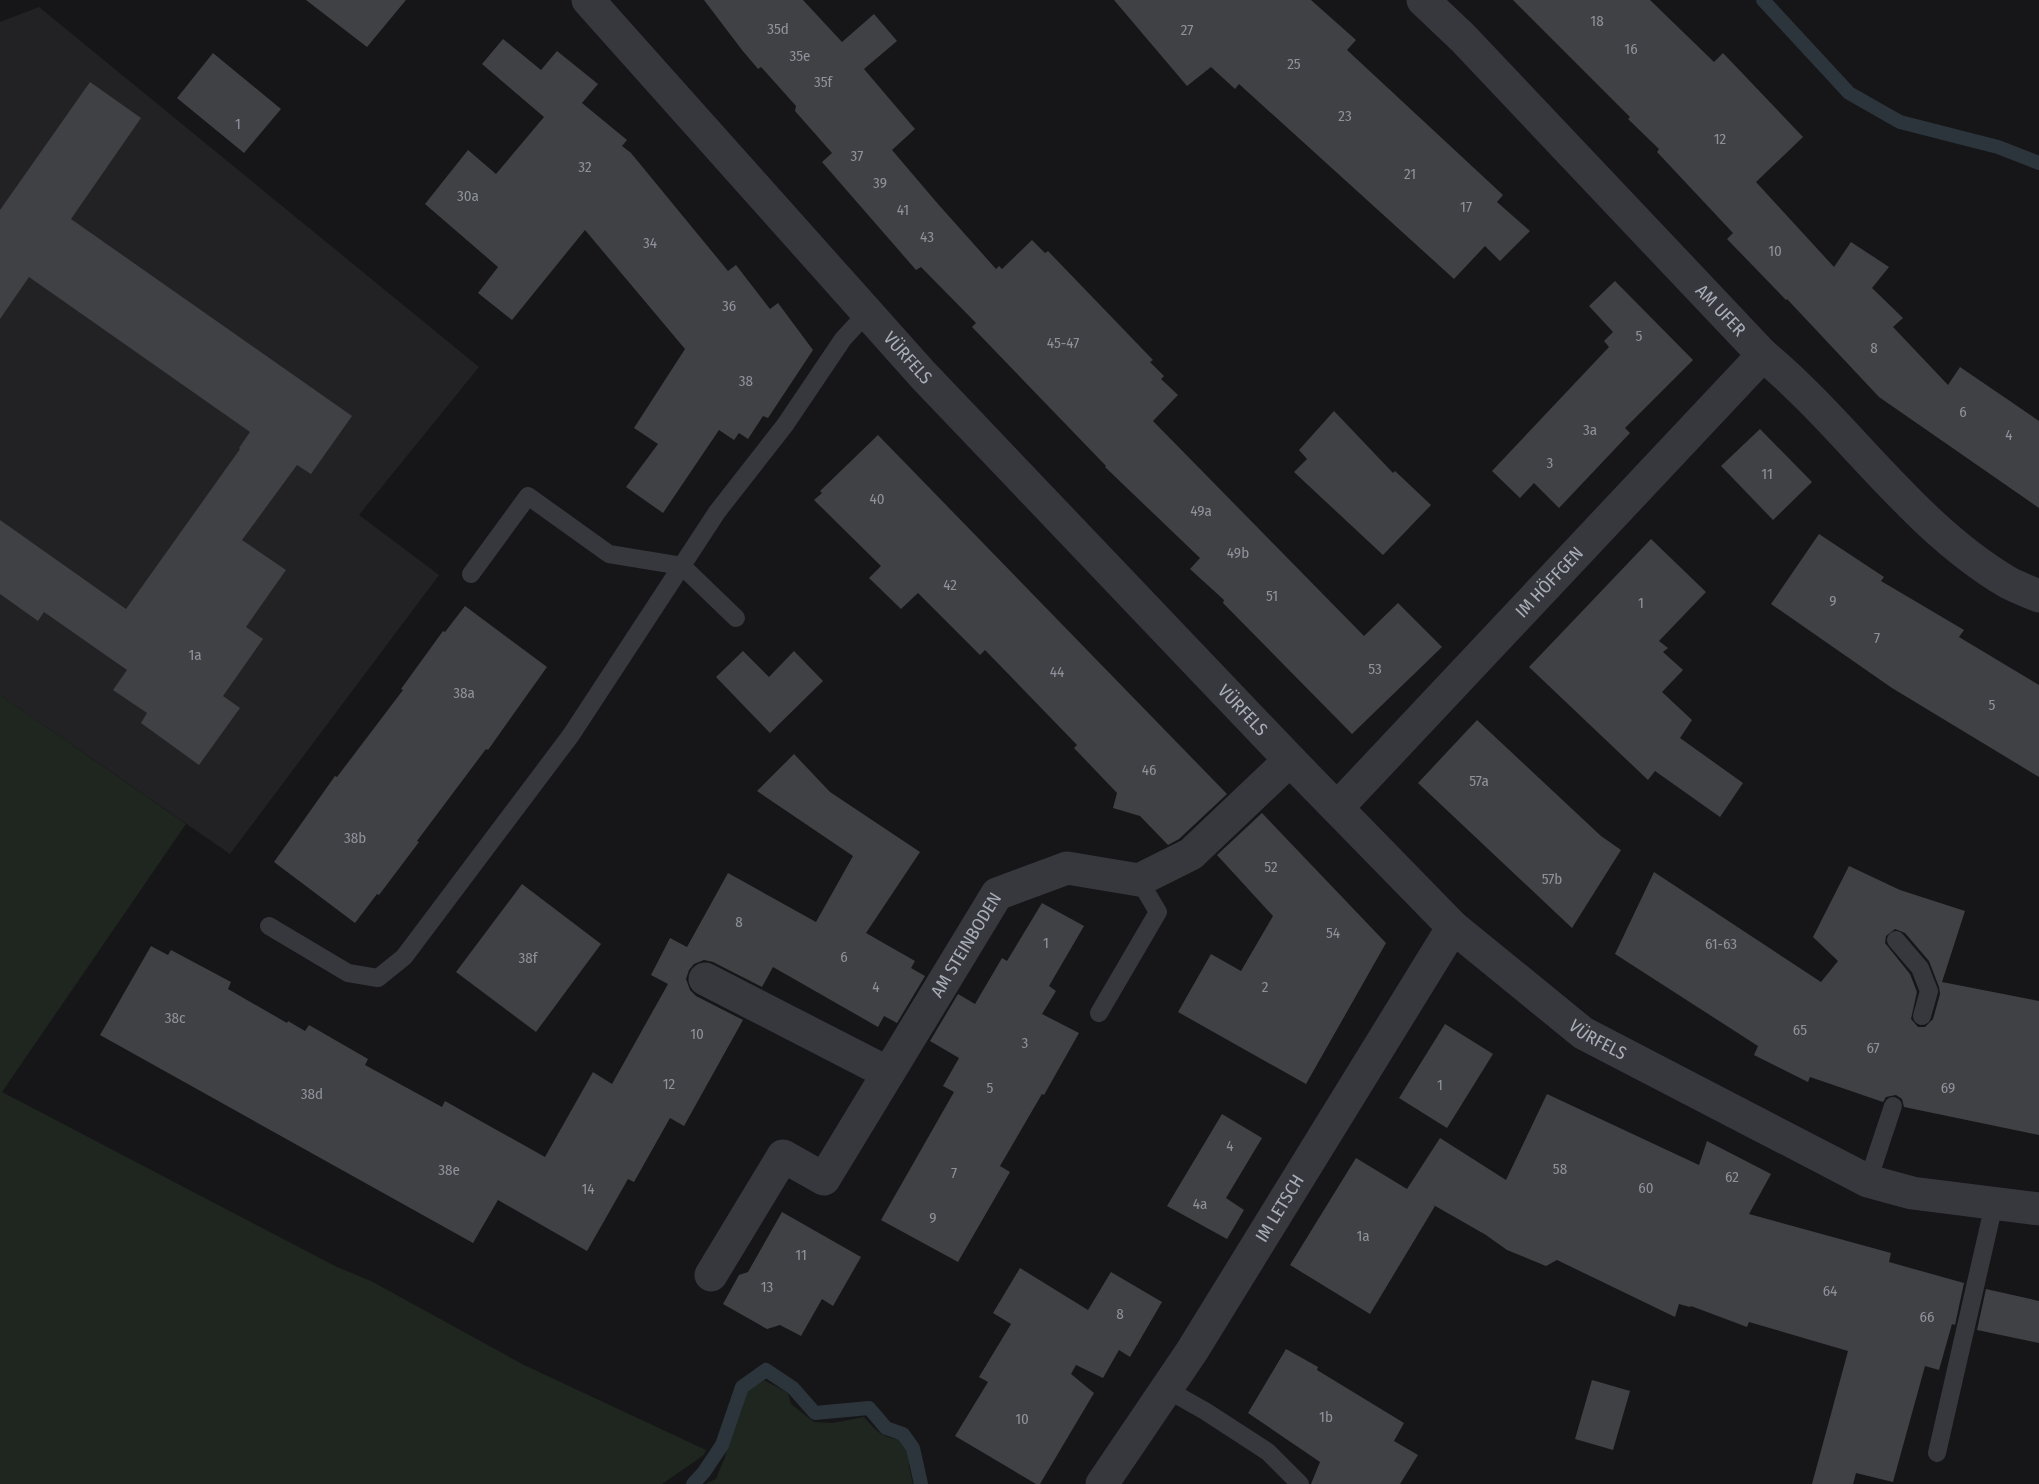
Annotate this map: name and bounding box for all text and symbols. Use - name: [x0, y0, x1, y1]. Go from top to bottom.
- house number: 18: [1590, 12, 1604, 30]
- house number: 35d: [767, 20, 789, 38]
- house number: 27: [1181, 21, 1193, 39]
- house number: 16: [1624, 40, 1638, 58]
- house number: 35e: [789, 47, 811, 65]
- house number: 25: [1287, 55, 1301, 73]
- house number: 35f: [814, 73, 834, 91]
- house number: 23: [1338, 107, 1352, 125]
- house number: 1: [235, 115, 241, 133]
- house number: 12: [1714, 130, 1727, 148]
- house number: 37: [851, 147, 863, 165]
- house number: 32: [578, 158, 592, 176]
- house number: 21: [1404, 165, 1416, 183]
- house number: 39: [873, 174, 887, 192]
- house number: 30a: [457, 187, 479, 205]
- house number: 17: [1460, 198, 1472, 216]
- house number: 41: [897, 201, 909, 219]
- house number: 43: [920, 228, 934, 246]
- house number: 34: [643, 234, 657, 252]
- house number: 10: [1768, 242, 1782, 260]
- street label: AM UFER: [1691, 280, 1751, 341]
- house number: 36: [722, 297, 736, 315]
- street label: VÜRFELS: [879, 327, 937, 389]
- house number: 5: [1636, 327, 1643, 345]
- house number: 45-47: [1047, 334, 1079, 352]
- house number: 8: [1870, 339, 1878, 357]
- house number: 38: [739, 372, 753, 390]
- house number: 6: [1959, 403, 1967, 421]
- house number: 3a: [1583, 421, 1597, 439]
- house number: 4: [2005, 426, 2013, 444]
- house number: 3: [1547, 454, 1554, 472]
- house number: 11: [1761, 465, 1773, 483]
- house number: 40: [869, 490, 885, 508]
- house number: 49a: [1190, 502, 1212, 520]
- street label: IM HÖFFGEN: [1511, 542, 1588, 622]
- house number: 49b: [1227, 544, 1249, 562]
- house number: 42: [943, 576, 957, 594]
- house number: 51: [1266, 587, 1278, 605]
- house number: 9: [1829, 592, 1837, 610]
- house number: 1: [1638, 594, 1644, 612]
- house number: 7: [1874, 629, 1880, 647]
- house number: 1a: [188, 646, 202, 664]
- house number: 53: [1368, 660, 1382, 678]
- house number: 44: [1050, 663, 1064, 681]
- street label: VÜRFELS: [1213, 680, 1272, 741]
- house number: 38a: [453, 684, 475, 702]
- house number: 5: [1989, 696, 1996, 714]
- house number: 46: [1142, 761, 1156, 779]
- house number: 57a: [1469, 772, 1489, 790]
- house number: 38b: [344, 829, 366, 847]
- house number: 52: [1264, 858, 1278, 876]
- house number: 57b: [1542, 870, 1562, 888]
- street label: AM STEINBODEN: [926, 888, 1006, 1001]
- house number: 8: [735, 913, 743, 931]
- house number: 54: [1326, 924, 1340, 942]
- house number: 1: [1043, 934, 1049, 952]
- house number: 61-63: [1705, 935, 1737, 953]
- house number: 6: [840, 948, 848, 966]
- house number: 38f: [519, 949, 539, 967]
- house number: 4: [872, 978, 880, 996]
- house number: 2: [1262, 978, 1269, 996]
- house number: 38c: [165, 1009, 186, 1027]
- street label: VÜRFELS: [1564, 1015, 1630, 1065]
- house number: 65: [1793, 1021, 1807, 1039]
- house number: 10: [690, 1025, 704, 1043]
- house number: 3: [1022, 1034, 1029, 1052]
- house number: 67: [1866, 1039, 1880, 1057]
- house number: 12: [663, 1075, 676, 1093]
- house number: 1: [1437, 1076, 1443, 1094]
- house number: 5: [987, 1079, 994, 1097]
- house number: 69: [1941, 1079, 1955, 1097]
- house number: 38d: [301, 1085, 323, 1103]
- house number: 4: [1226, 1137, 1234, 1155]
- house number: 58: [1553, 1160, 1567, 1178]
- house number: 38e: [438, 1161, 460, 1179]
- house number: 7: [951, 1164, 957, 1182]
- house number: 62: [1725, 1168, 1739, 1186]
- street label: IM LETSCH: [1251, 1171, 1309, 1246]
- house number: 60: [1638, 1179, 1654, 1197]
- house number: 14: [581, 1180, 595, 1198]
- house number: 4a: [1193, 1195, 1207, 1213]
- house number: 9: [929, 1209, 937, 1227]
- house number: 1a: [1356, 1227, 1370, 1245]
- house number: 11: [795, 1246, 807, 1264]
- house number: 13: [761, 1278, 774, 1296]
- house number: 64: [1823, 1282, 1837, 1300]
- house number: 8: [1116, 1305, 1124, 1323]
- house number: 66: [1920, 1308, 1934, 1326]
- house number: 1b: [1319, 1408, 1333, 1426]
- house number: 10: [1015, 1410, 1029, 1428]

